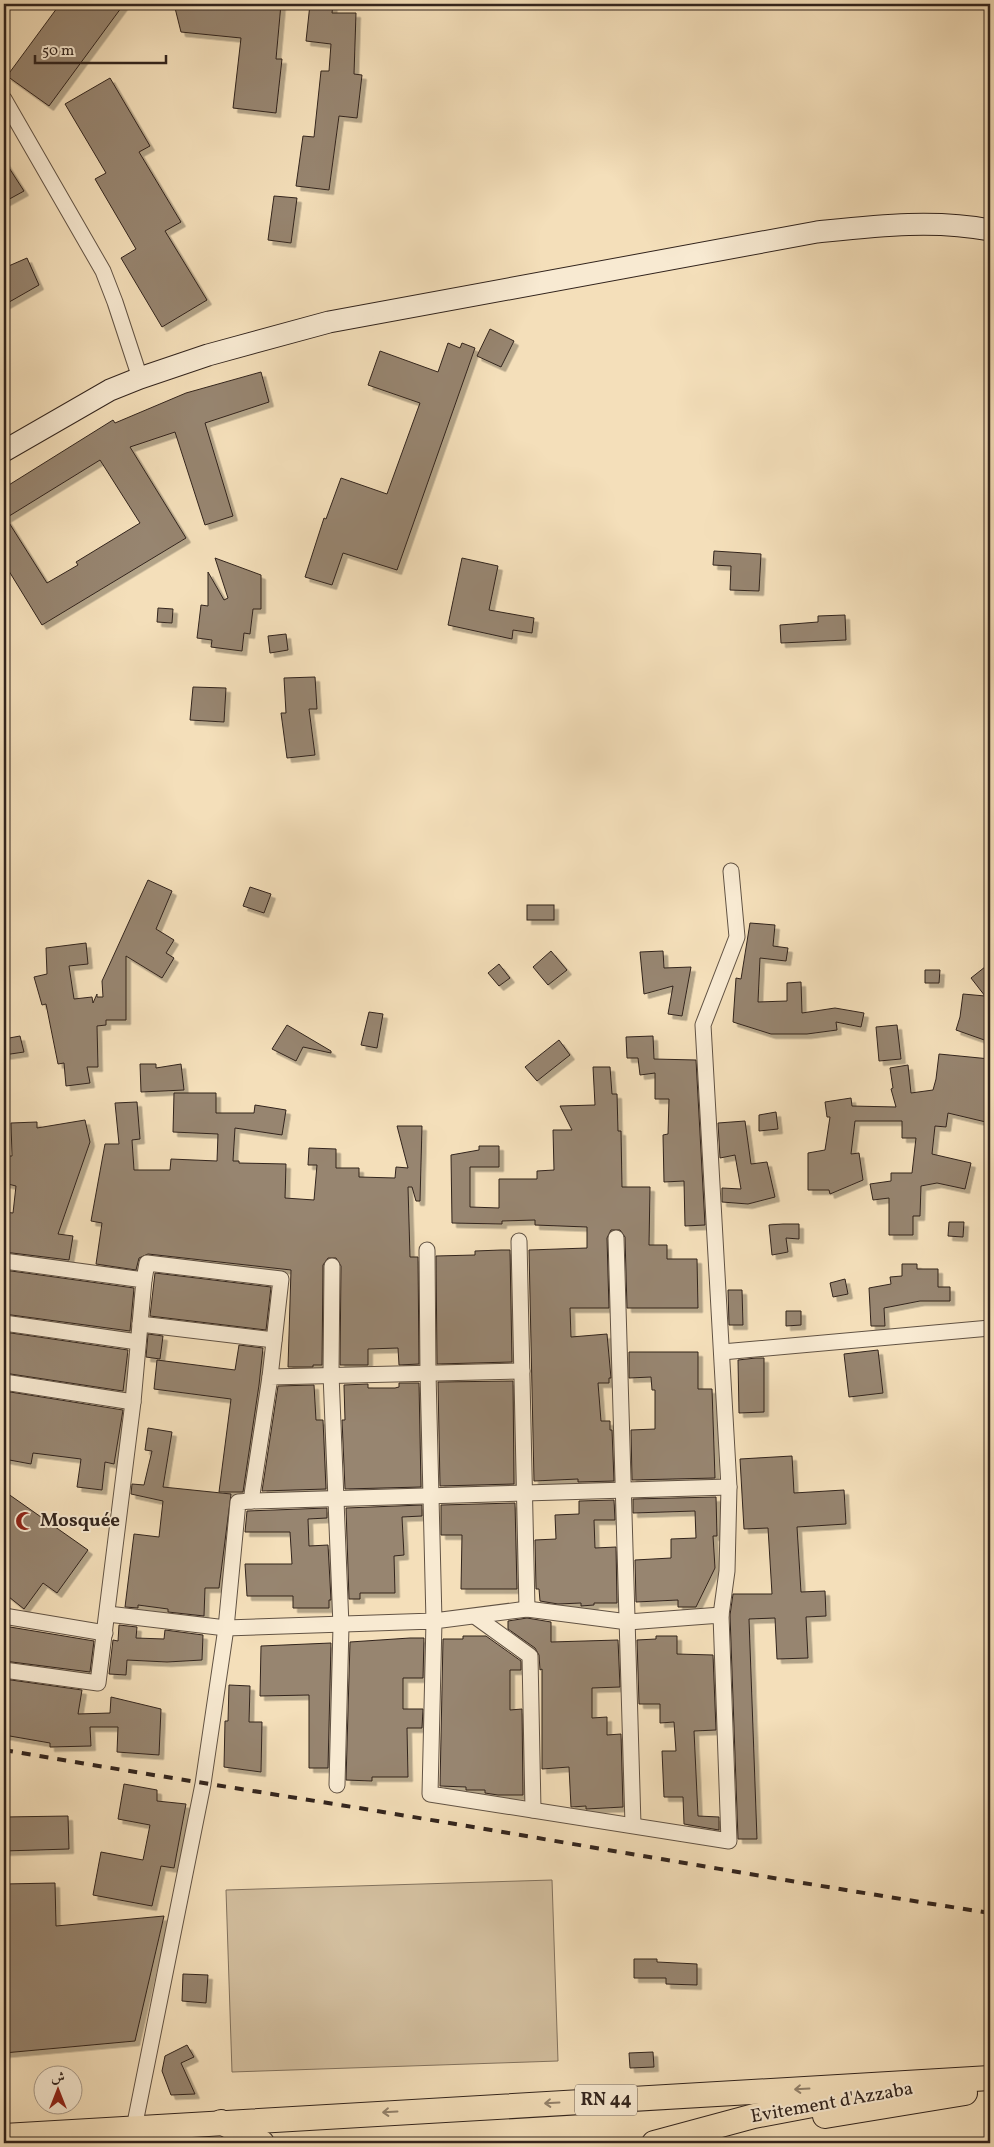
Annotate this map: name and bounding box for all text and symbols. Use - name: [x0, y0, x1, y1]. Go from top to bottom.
- scale bar: [35, 32, 166, 64]
- text: 50 m: [42, 41, 74, 62]
- place label: Mosquée: [40, 1508, 120, 1534]
- mosque icon: Mosquée: [14, 1510, 36, 1532]
- north arrow: [32, 2064, 82, 2114]
- text: ش: [51, 2069, 65, 2088]
- street label: Evitement d'Azzaba: [749, 2076, 915, 2130]
- road number: RN 44: [575, 2084, 637, 2116]
- one-way arrow: [794, 2084, 810, 2093]
- one-way arrow: [544, 2099, 560, 2108]
- one-way arrow: [382, 2108, 398, 2117]

